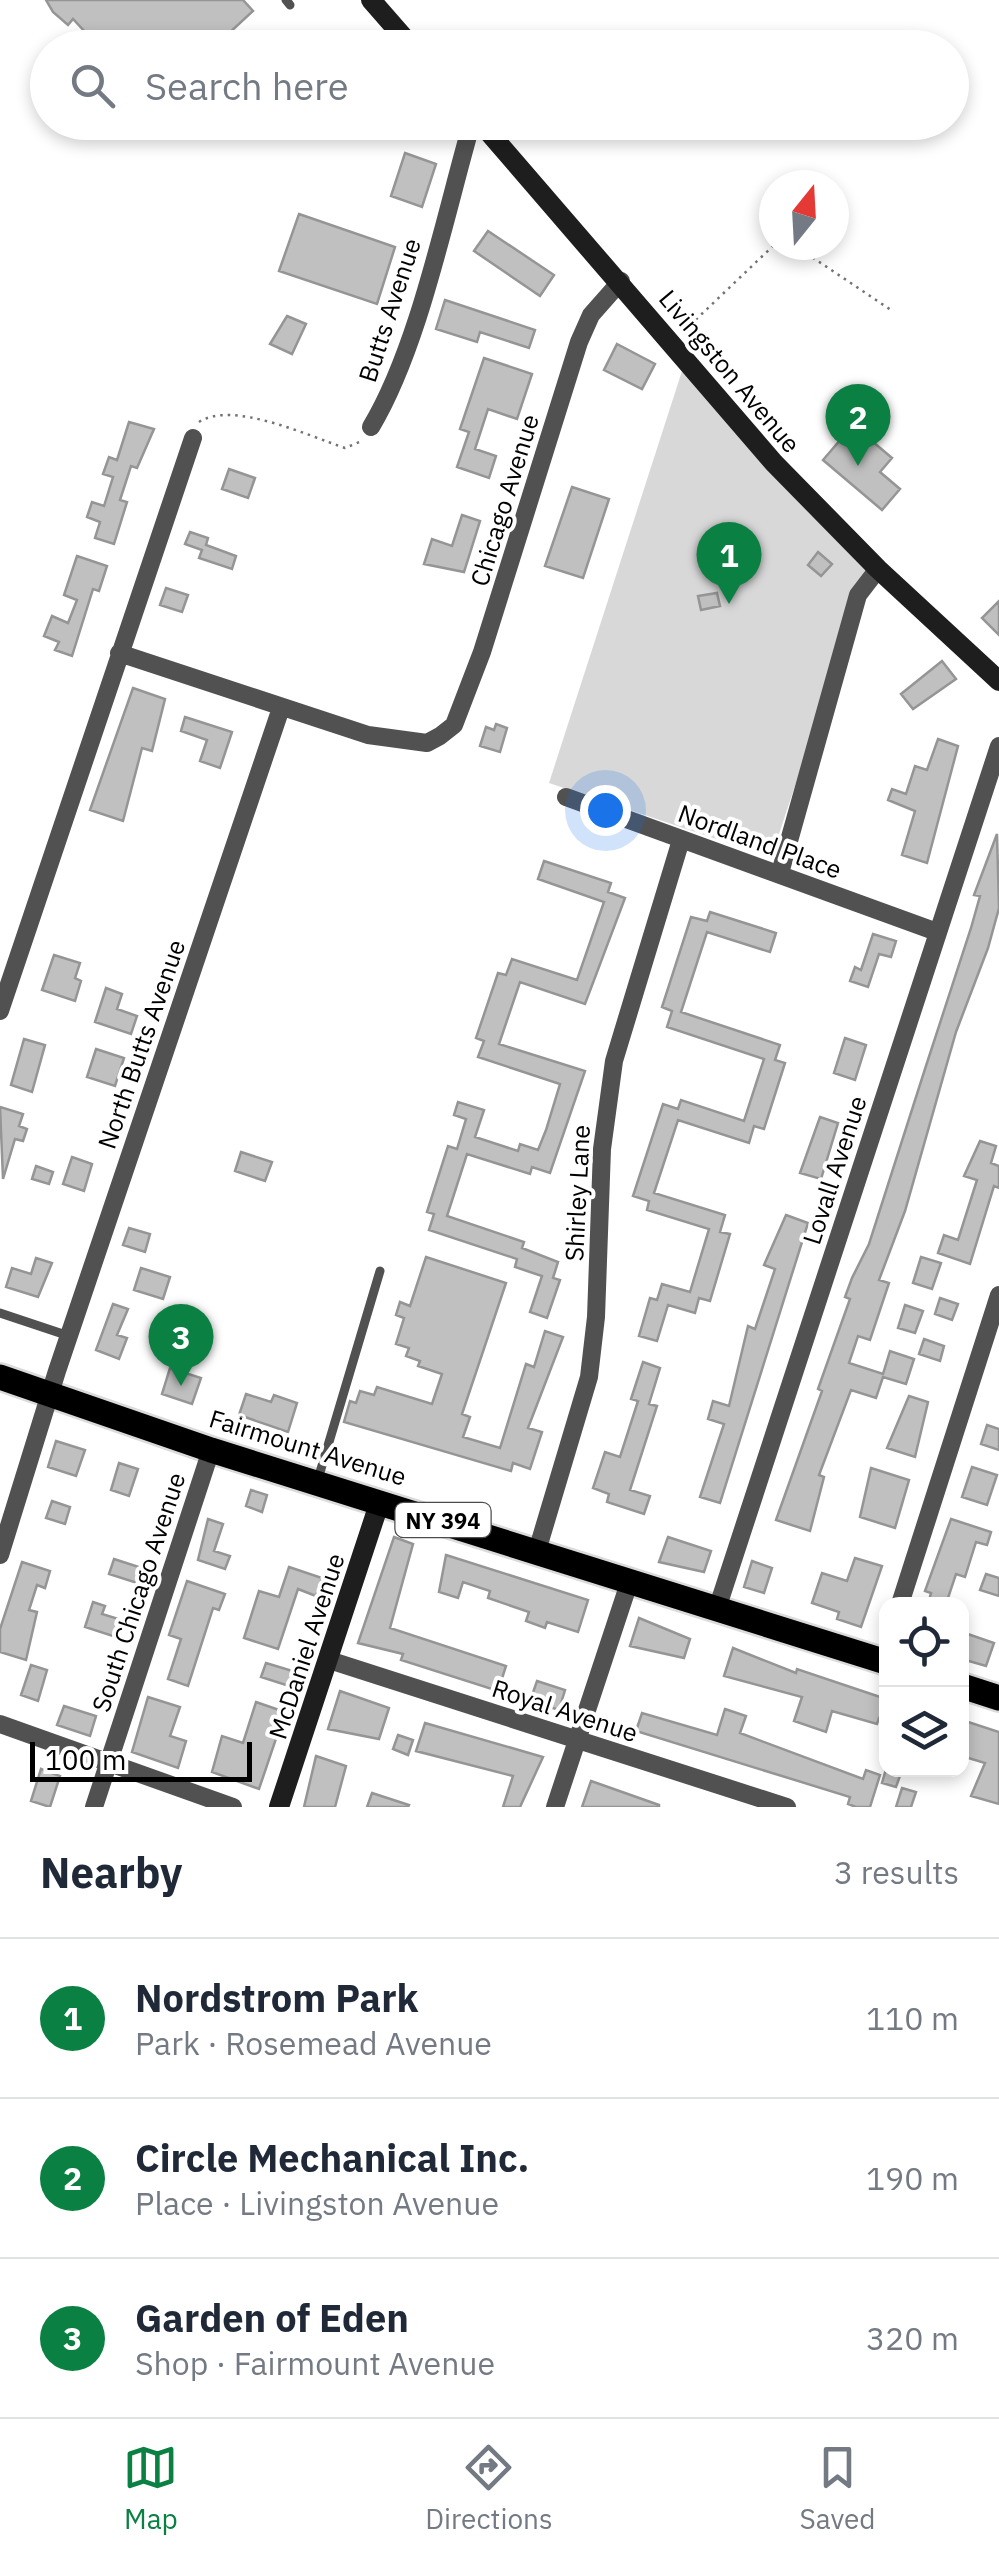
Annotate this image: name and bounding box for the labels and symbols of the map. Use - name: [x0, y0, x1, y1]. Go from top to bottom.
- north arrow: [759, 170, 849, 260]
- street label: Butts Avenue: [350, 234, 428, 386]
- street label: Livingston Avenue: [652, 283, 808, 459]
- pin: 2: [826, 384, 890, 466]
- street label: Chicago Avenue: [462, 410, 546, 590]
- pin: 1: [696, 522, 762, 604]
- your location: [580, 785, 631, 836]
- street label: Nordland Place: [674, 796, 846, 886]
- street label: North Butts Avenue: [90, 935, 192, 1153]
- street label: Lovall Avenue: [794, 1091, 874, 1249]
- street label: Shirley Lane: [557, 1124, 597, 1262]
- pin: 3: [148, 1304, 214, 1386]
- street label: Fairmount Avenue: [206, 1401, 410, 1493]
- street label: South Chicago Avenue: [84, 1468, 192, 1716]
- road number: NY 394: [396, 1503, 490, 1537]
- street label: McDaniel Avenue: [260, 1549, 352, 1743]
- street label: Royal Avenue: [488, 1671, 642, 1749]
- scale bar: [30, 1737, 252, 1782]

